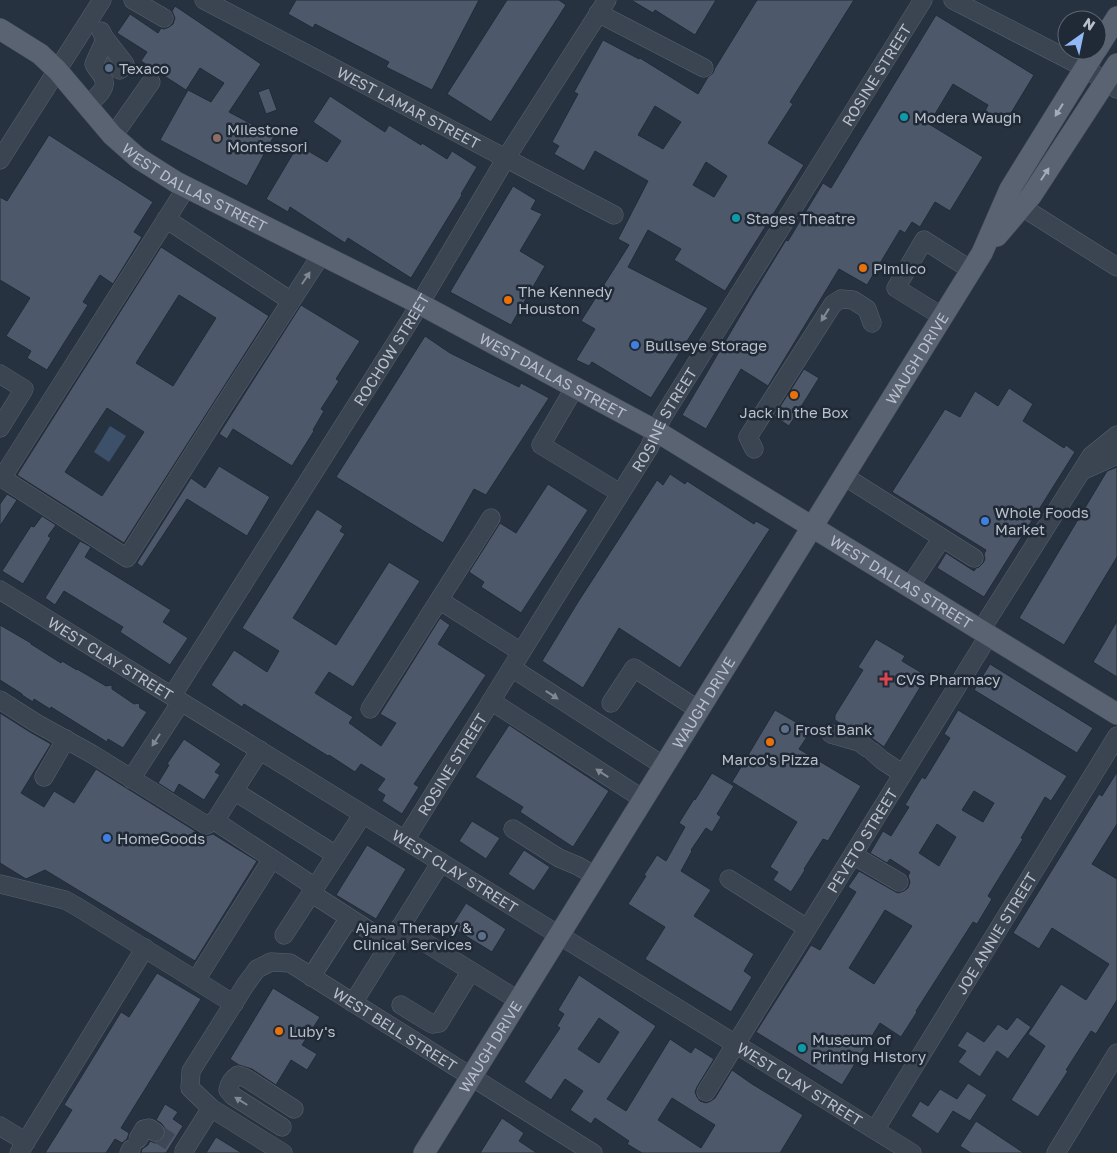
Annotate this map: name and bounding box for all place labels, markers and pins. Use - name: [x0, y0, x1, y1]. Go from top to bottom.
- place label: Texaco: [119, 59, 169, 77]
- marker: Texaco: [103, 62, 115, 74]
- place label: Modera Waugh: [914, 108, 1022, 126]
- marker: Modera Waugh: [898, 111, 910, 123]
- place label: Milestone Montessori: [227, 120, 307, 155]
- marker: Milestone Montessori: [211, 132, 223, 144]
- place label: Stages Theatre: [746, 209, 856, 227]
- marker: Stages Theatre: [730, 212, 742, 224]
- place label: Pimlico: [873, 259, 926, 277]
- marker: Pimlico: [857, 262, 869, 274]
- place label: The Kennedy Houston: [518, 282, 613, 317]
- marker: The Kennedy Houston: [502, 294, 514, 306]
- place label: Bullseye Storage: [645, 336, 767, 354]
- marker: Bullseye Storage: [629, 339, 641, 351]
- marker: Jack in the Box: [788, 389, 800, 401]
- place label: Jack in the Box: [740, 403, 848, 421]
- place label: Whole Foods Market: [995, 503, 1089, 538]
- marker: Whole Foods Market: [979, 515, 991, 527]
- place label: CVS Pharmacy: [896, 670, 1001, 688]
- marker: CVS Pharmacy: [880, 673, 892, 685]
- place label: Frost Bank: [795, 720, 873, 738]
- marker: Frost Bank: [779, 723, 791, 735]
- marker: Marco's Pizza: [764, 736, 776, 748]
- place label: Marco's Pizza: [722, 750, 818, 768]
- place label: HomeGoods: [117, 829, 205, 847]
- marker: HomeGoods: [101, 832, 113, 844]
- place label: Ajana Therapy & Clinical Services: [353, 918, 472, 953]
- marker: Ajana Therapy & Clinical Services: [476, 930, 488, 942]
- place label: Luby's: [289, 1022, 336, 1040]
- marker: Luby's: [273, 1025, 285, 1037]
- place label: Museum of Printing History: [812, 1030, 927, 1065]
- marker: Museum of Printing History: [796, 1042, 808, 1054]

